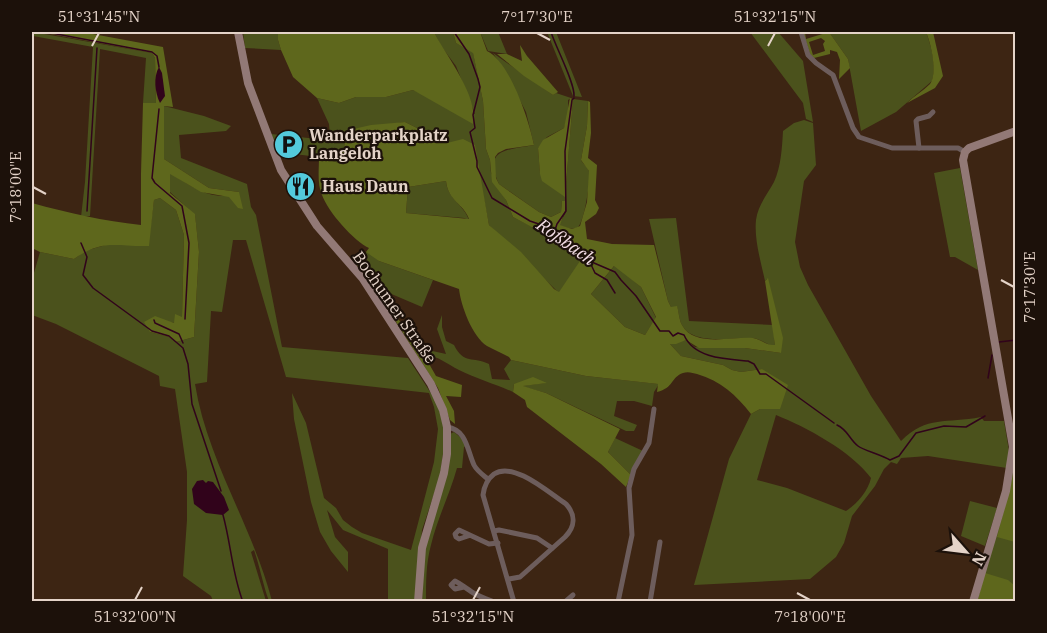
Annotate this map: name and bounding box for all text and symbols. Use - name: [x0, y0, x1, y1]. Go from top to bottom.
- text: 51°31'45"N: [58, 7, 140, 26]
- text: 7°17'30"E: [501, 7, 573, 26]
- text: 51°32'15"N: [734, 7, 816, 26]
- place label: Wanderparkplatz Langeloh: [309, 125, 447, 163]
- parking icon: Wanderparkplatz Langeloh: [272, 128, 304, 160]
- text: 7°18'00"E: [6, 151, 25, 223]
- restaurant icon: Haus Daun: [285, 170, 317, 202]
- place label: Haus Daun: [322, 176, 409, 196]
- water label: Roßbach: [532, 212, 600, 270]
- street label: Bochumer Straße: [349, 247, 441, 367]
- text: 7°17'30"E: [1020, 251, 1039, 323]
- north arrow: [936, 522, 996, 582]
- text: N: [967, 549, 991, 569]
- text: 51°32'00"N: [94, 607, 176, 626]
- text: 51°32'15"N: [432, 607, 514, 626]
- text: 7°18'00"E: [774, 607, 846, 626]

